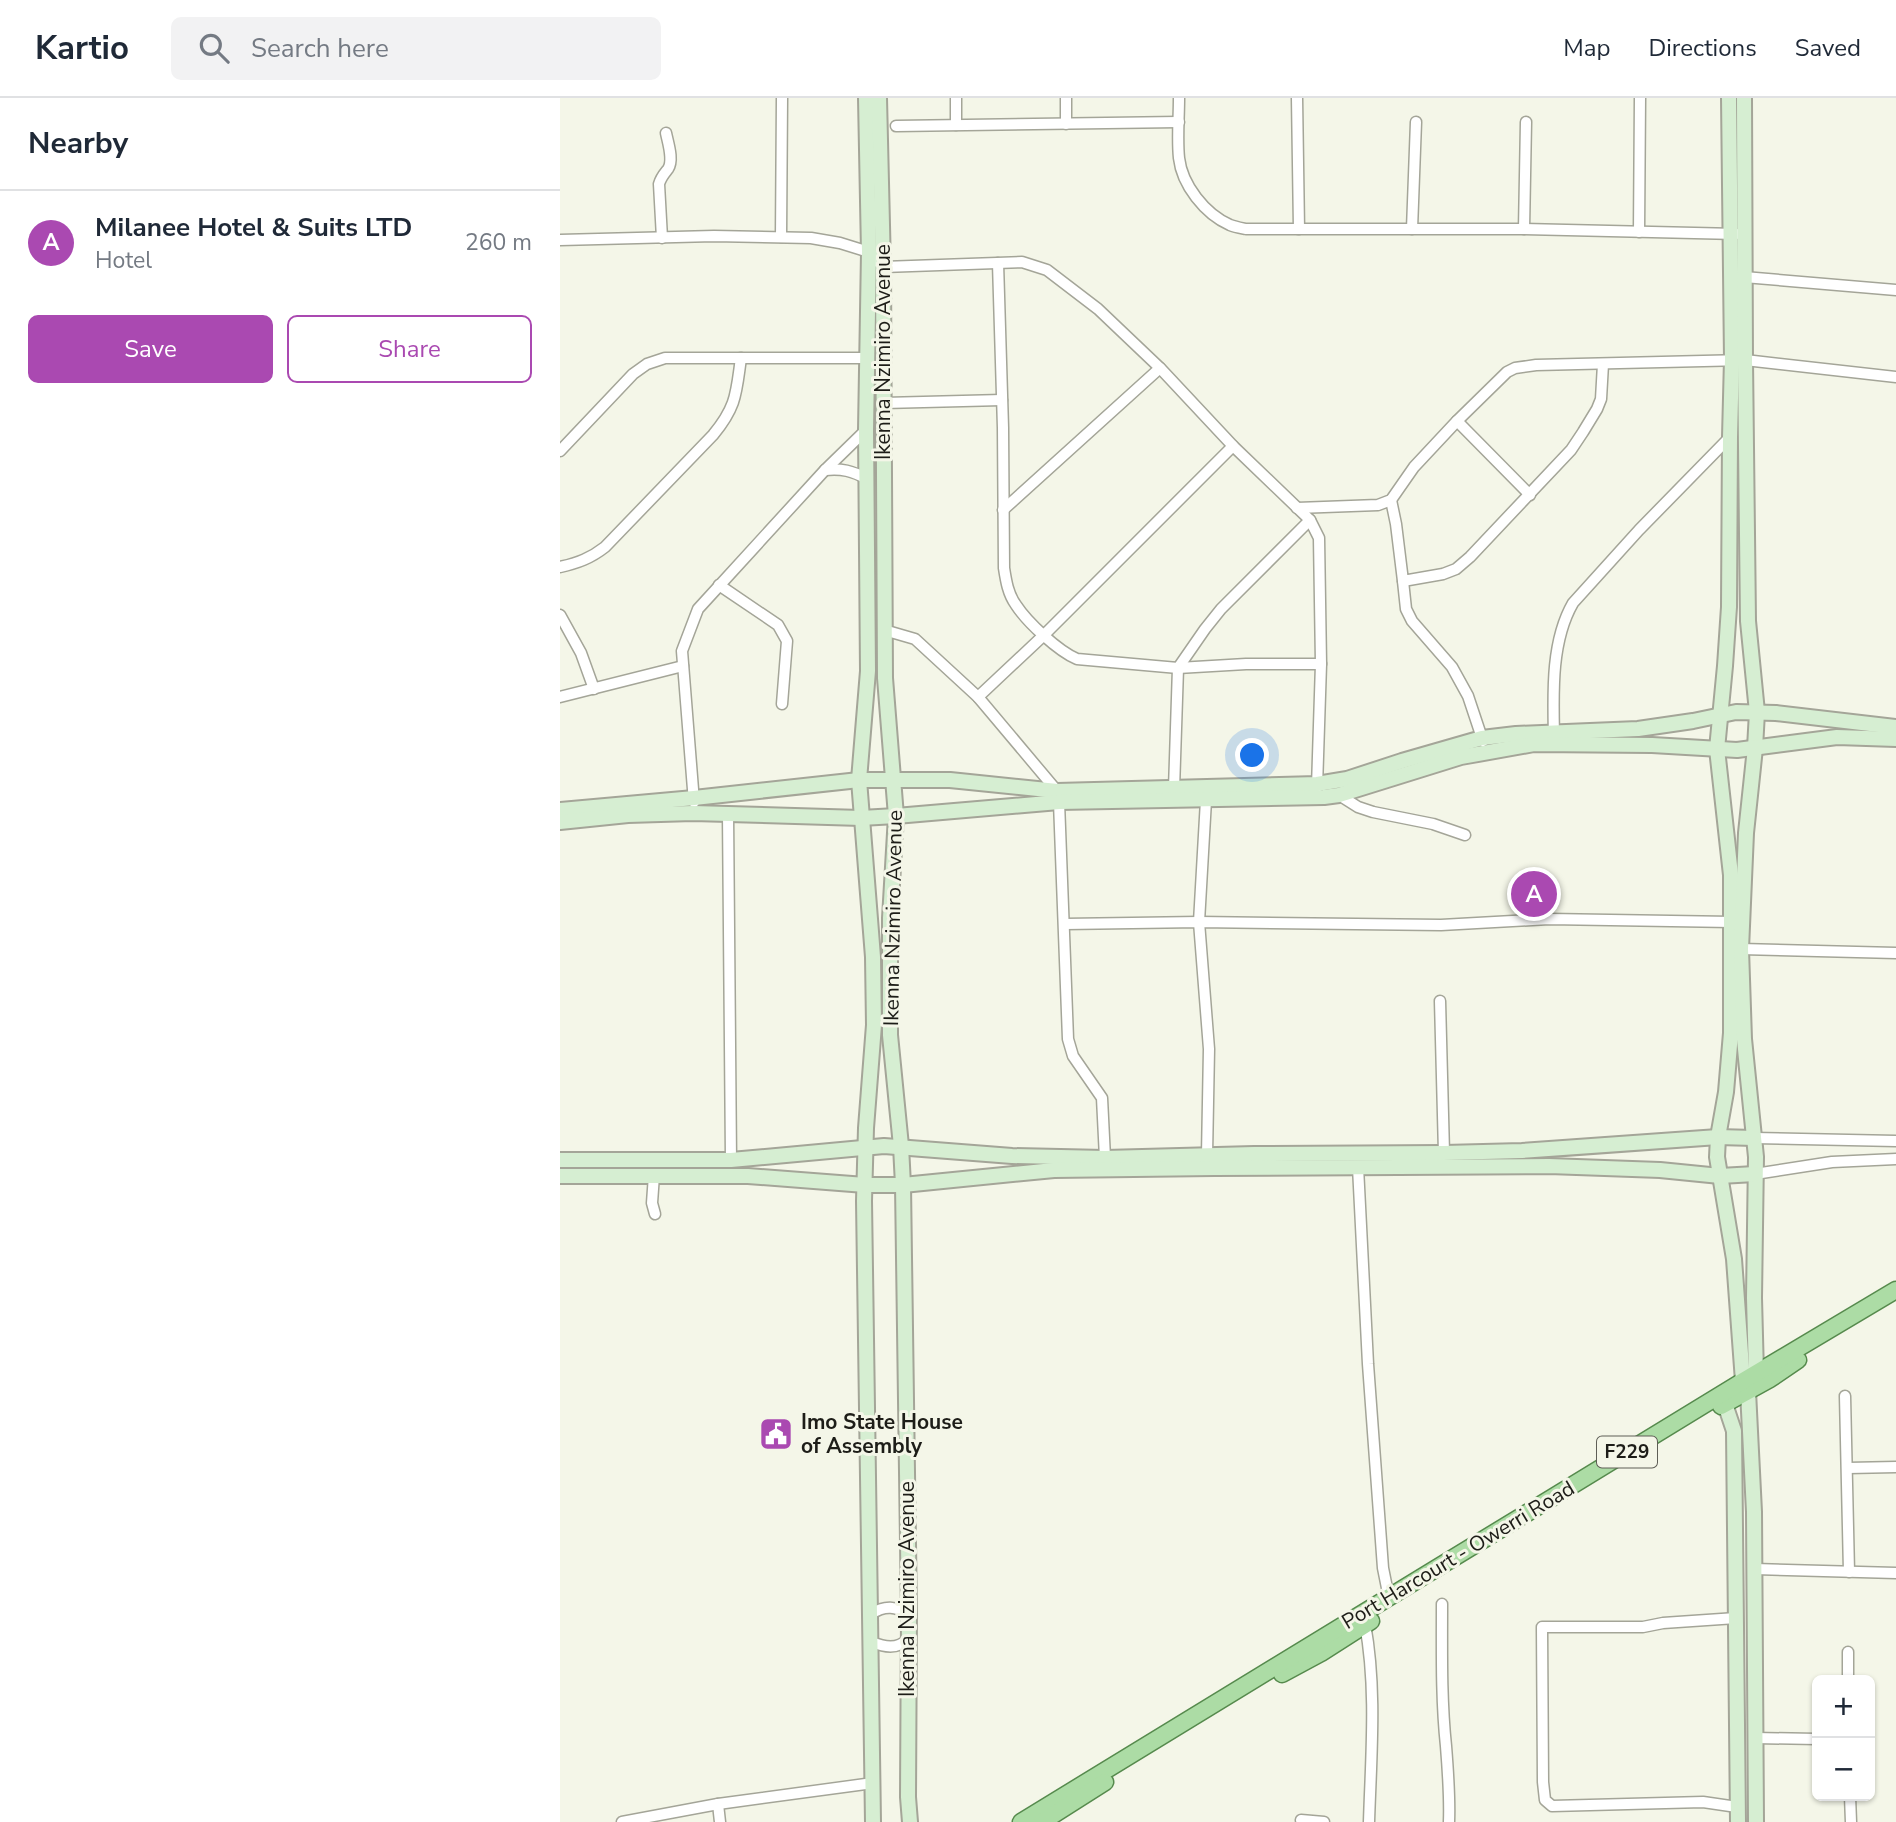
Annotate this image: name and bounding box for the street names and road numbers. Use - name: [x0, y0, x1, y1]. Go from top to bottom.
- street label: Ikenna Nzimiro Avenue: [869, 244, 897, 460]
- street label: Ikenna Nzimiro Avenue: [877, 810, 909, 1026]
- road number: F229: [1597, 1436, 1657, 1468]
- street label: Port Harcourt - Owerri Road: [1336, 1474, 1580, 1636]
- street label: Ikenna Nzimiro Avenue: [893, 1481, 921, 1697]

